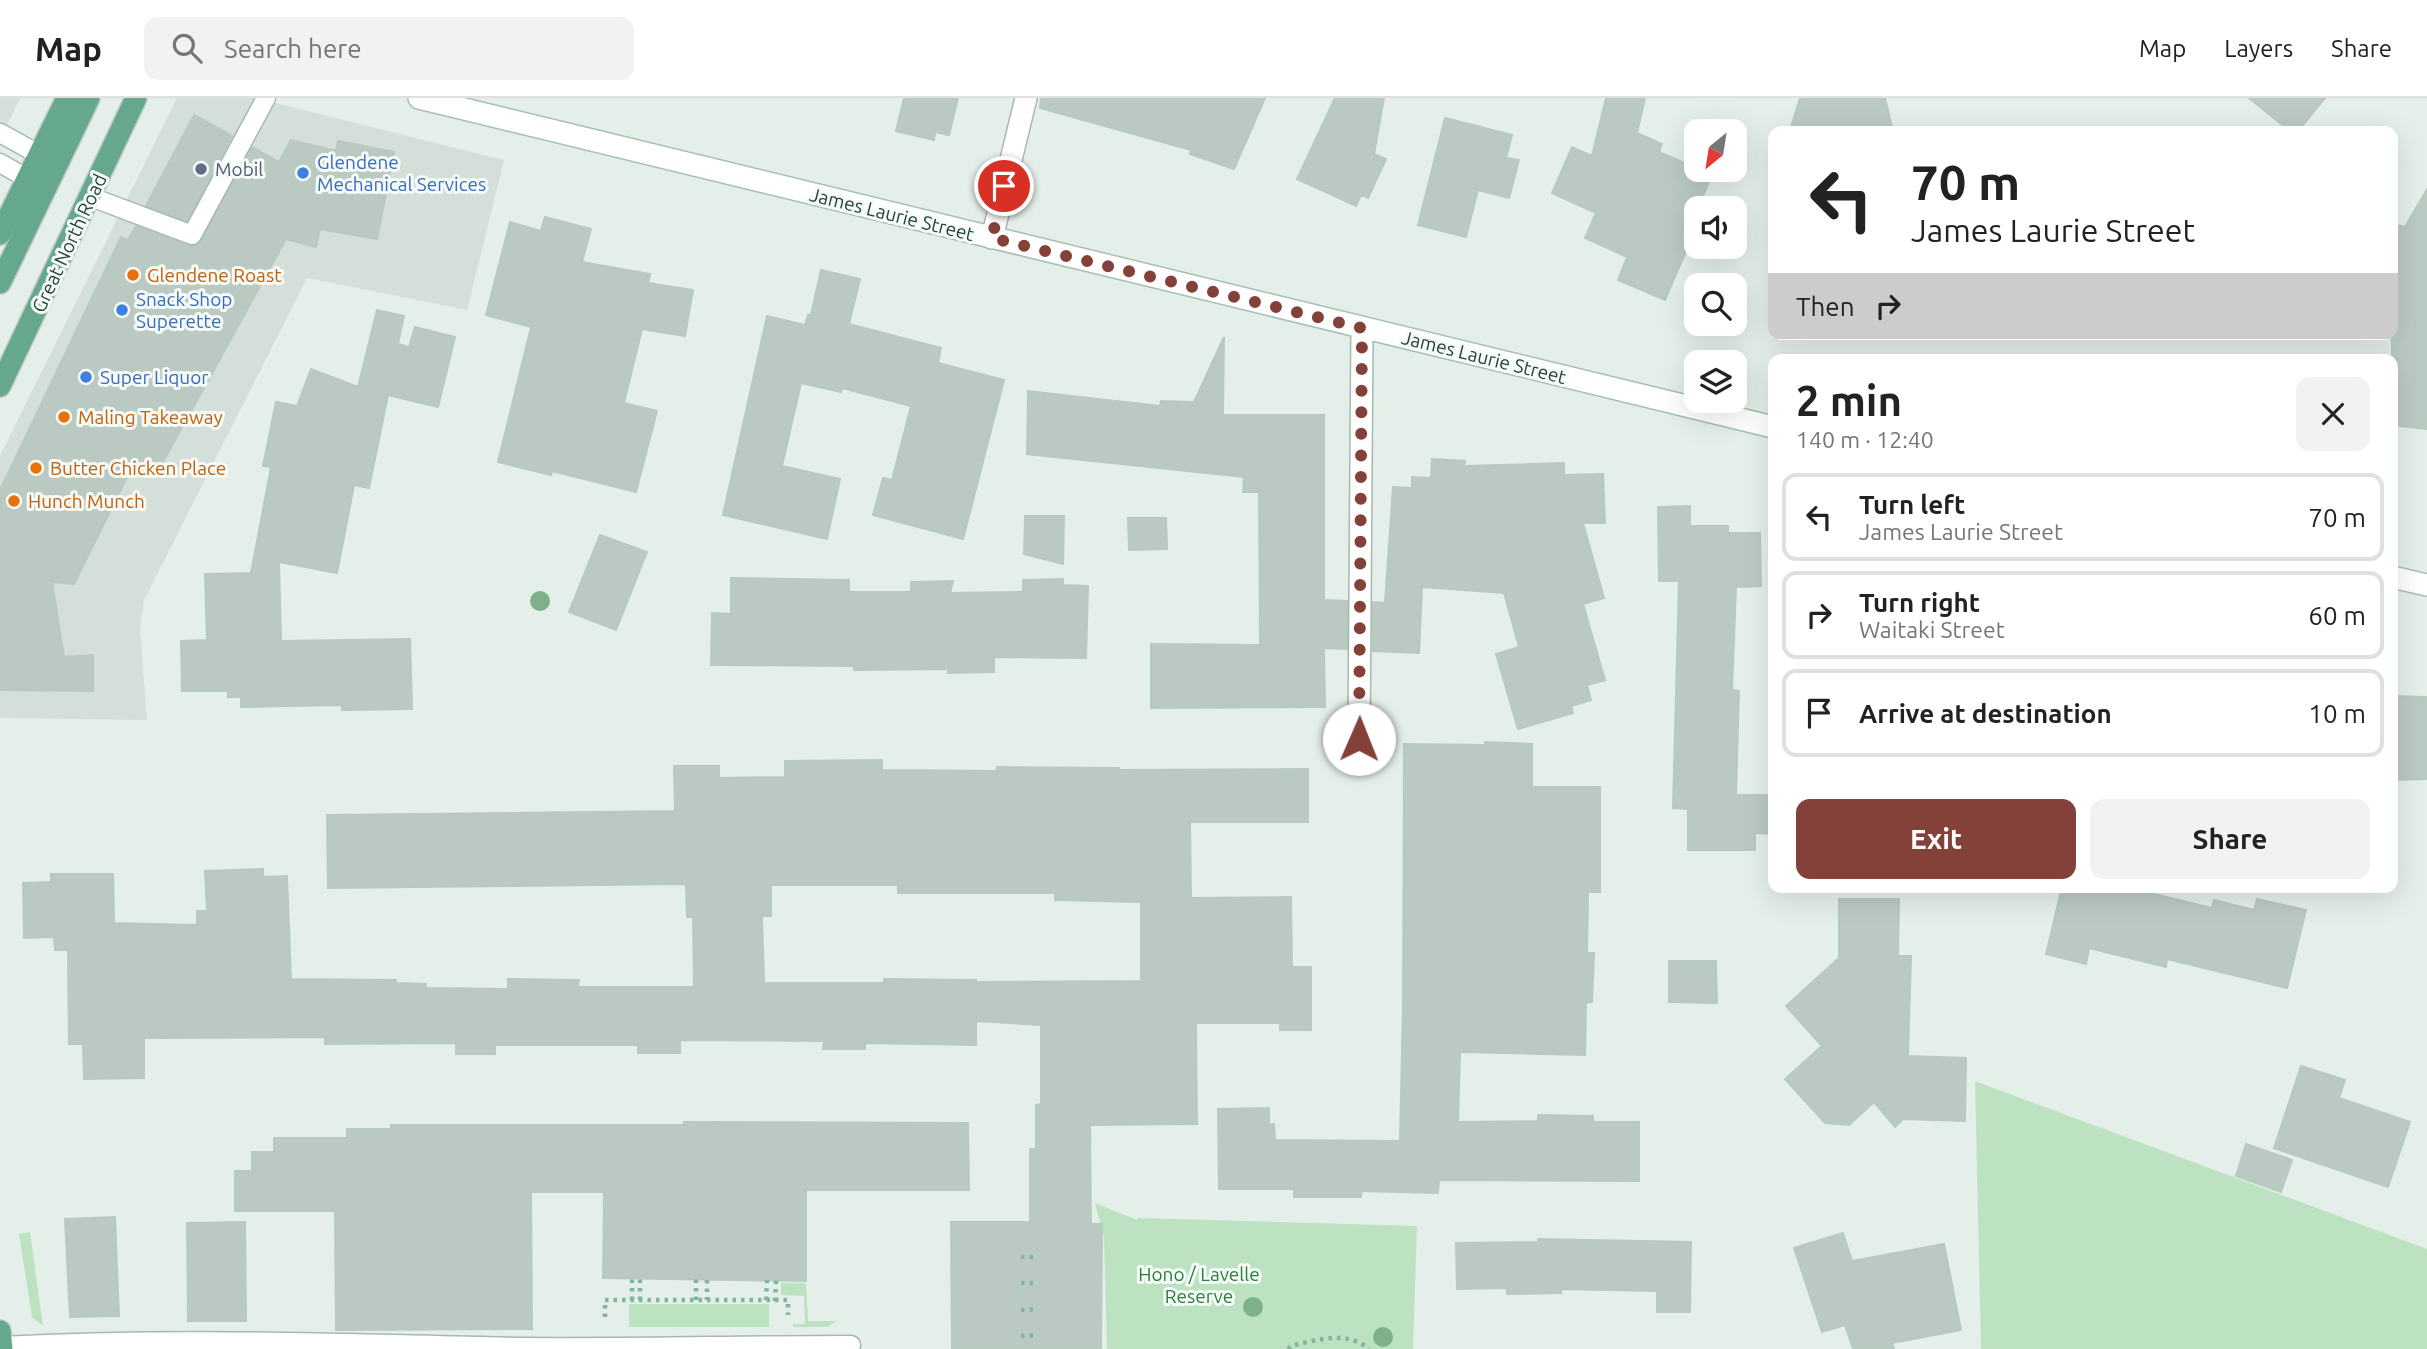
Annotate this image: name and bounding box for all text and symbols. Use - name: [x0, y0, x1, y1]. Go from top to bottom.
- search box: [144, 17, 634, 80]
- icon: search: [168, 29, 206, 67]
- text: Map: [35, 30, 102, 67]
- text: Search here: [224, 34, 362, 63]
- text: Map: [2139, 35, 2186, 62]
- text: Layers: [2224, 35, 2293, 62]
- text: Share: [2331, 35, 2392, 62]
- north arrow: [1684, 119, 1746, 182]
- map controls: [1684, 119, 1747, 413]
- place label: Glendene Mechanical Services: [317, 151, 486, 195]
- icon: left: [1796, 154, 1887, 245]
- text: 70 m: [1911, 154, 2020, 209]
- pin: [974, 156, 1034, 216]
- place label: Mobil: [215, 158, 263, 180]
- marker: Mobil: [193, 161, 209, 177]
- marker: Glendene Mechanical Services: [295, 165, 311, 181]
- icon: arrive: [985, 167, 1023, 205]
- street label: Great North Road: [27, 170, 111, 316]
- street label: James Laurie Street: [808, 183, 977, 245]
- button: sound: [1684, 196, 1747, 259]
- text: James Laurie Street: [1911, 212, 2195, 248]
- place label: Glendene Roast: [147, 264, 282, 286]
- marker: Glendene Roast: [125, 267, 141, 283]
- button: search: [1684, 273, 1747, 336]
- icon: right: [1869, 287, 1907, 325]
- place label: Snack Shop Superette: [136, 288, 232, 332]
- text: Then: [1796, 292, 1855, 321]
- marker: Snack Shop Superette: [114, 302, 130, 318]
- street label: James Laurie Street: [1400, 326, 1569, 388]
- button: layers: [1684, 350, 1747, 413]
- place label: Super Liquor: [100, 366, 209, 388]
- marker: Super Liquor: [78, 369, 94, 385]
- text: 2 min: [1796, 377, 1902, 424]
- button: close: [2296, 377, 2370, 451]
- place label: Maling Takeaway: [78, 406, 223, 428]
- marker: Maling Takeaway: [56, 409, 72, 425]
- text: 140 m · 12:40: [1796, 427, 1934, 452]
- place label: Butter Chicken Place: [50, 457, 226, 479]
- marker: Butter Chicken Place: [28, 460, 44, 476]
- place label: Hunch Munch: [28, 490, 145, 512]
- text: Turn left: [1859, 490, 1965, 519]
- marker: Hunch Munch: [6, 493, 22, 509]
- icon: left: [1800, 498, 1838, 536]
- text: 70 m: [2308, 503, 2366, 532]
- text: James Laurie Street: [1859, 519, 2063, 544]
- text: Turn right: [1859, 588, 1980, 617]
- icon: right: [1800, 596, 1838, 634]
- text: 60 m: [2308, 601, 2366, 630]
- text: Waitaki Street: [1859, 617, 2005, 642]
- icon: arrive: [1800, 694, 1838, 732]
- text: Arrive at destination: [1859, 699, 2112, 728]
- text: 10 m: [2308, 699, 2366, 728]
- position arrow: [1322, 702, 1396, 776]
- button: Exit: [1796, 799, 2076, 879]
- button: Share: [2090, 799, 2370, 879]
- park label: Hono / Lavelle Reserve: [1138, 1263, 1260, 1307]

